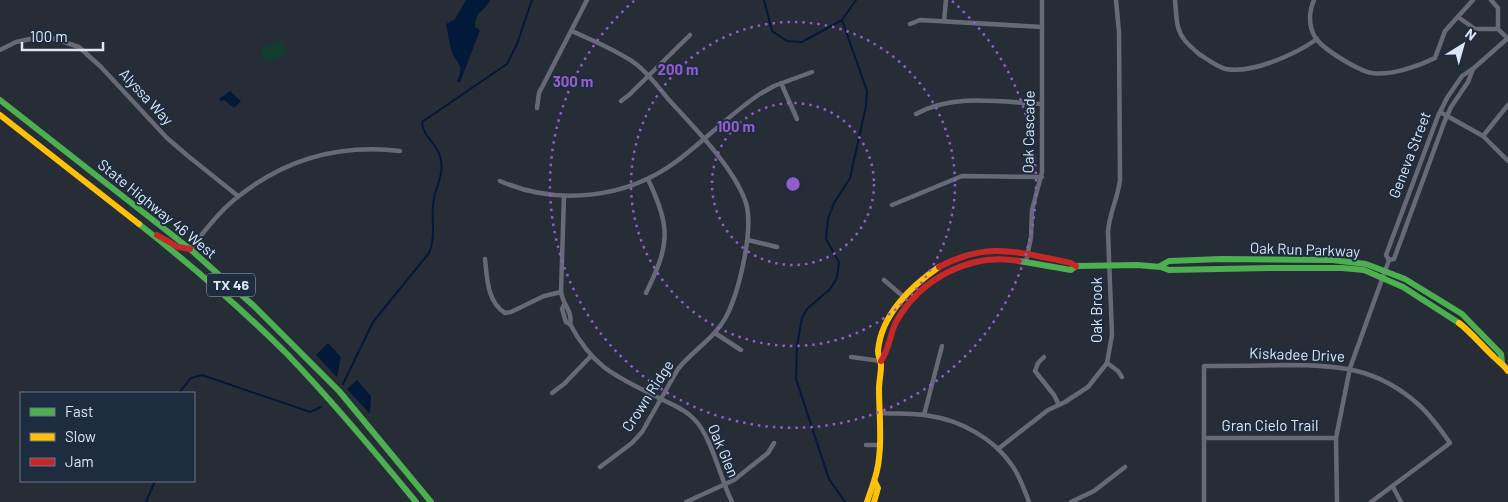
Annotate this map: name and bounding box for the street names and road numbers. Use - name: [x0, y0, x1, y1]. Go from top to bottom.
- street label: Alyssa Way: [116, 64, 178, 128]
- street label: Oak Cascade: [1018, 90, 1038, 174]
- street label: Geneva Street: [1384, 109, 1434, 201]
- street label: State Highway 46 West: [95, 155, 221, 262]
- street label: Oak Run Parkway: [1250, 238, 1361, 260]
- road number: TX 46: [207, 274, 255, 296]
- street label: Oak Brook: [1087, 276, 1105, 343]
- street label: Kiskadee Drive: [1249, 343, 1345, 365]
- street label: Crown Ridge: [617, 356, 677, 435]
- street label: Gran Cielo Trail: [1221, 416, 1319, 434]
- street label: Oak Glen: [705, 421, 743, 480]

